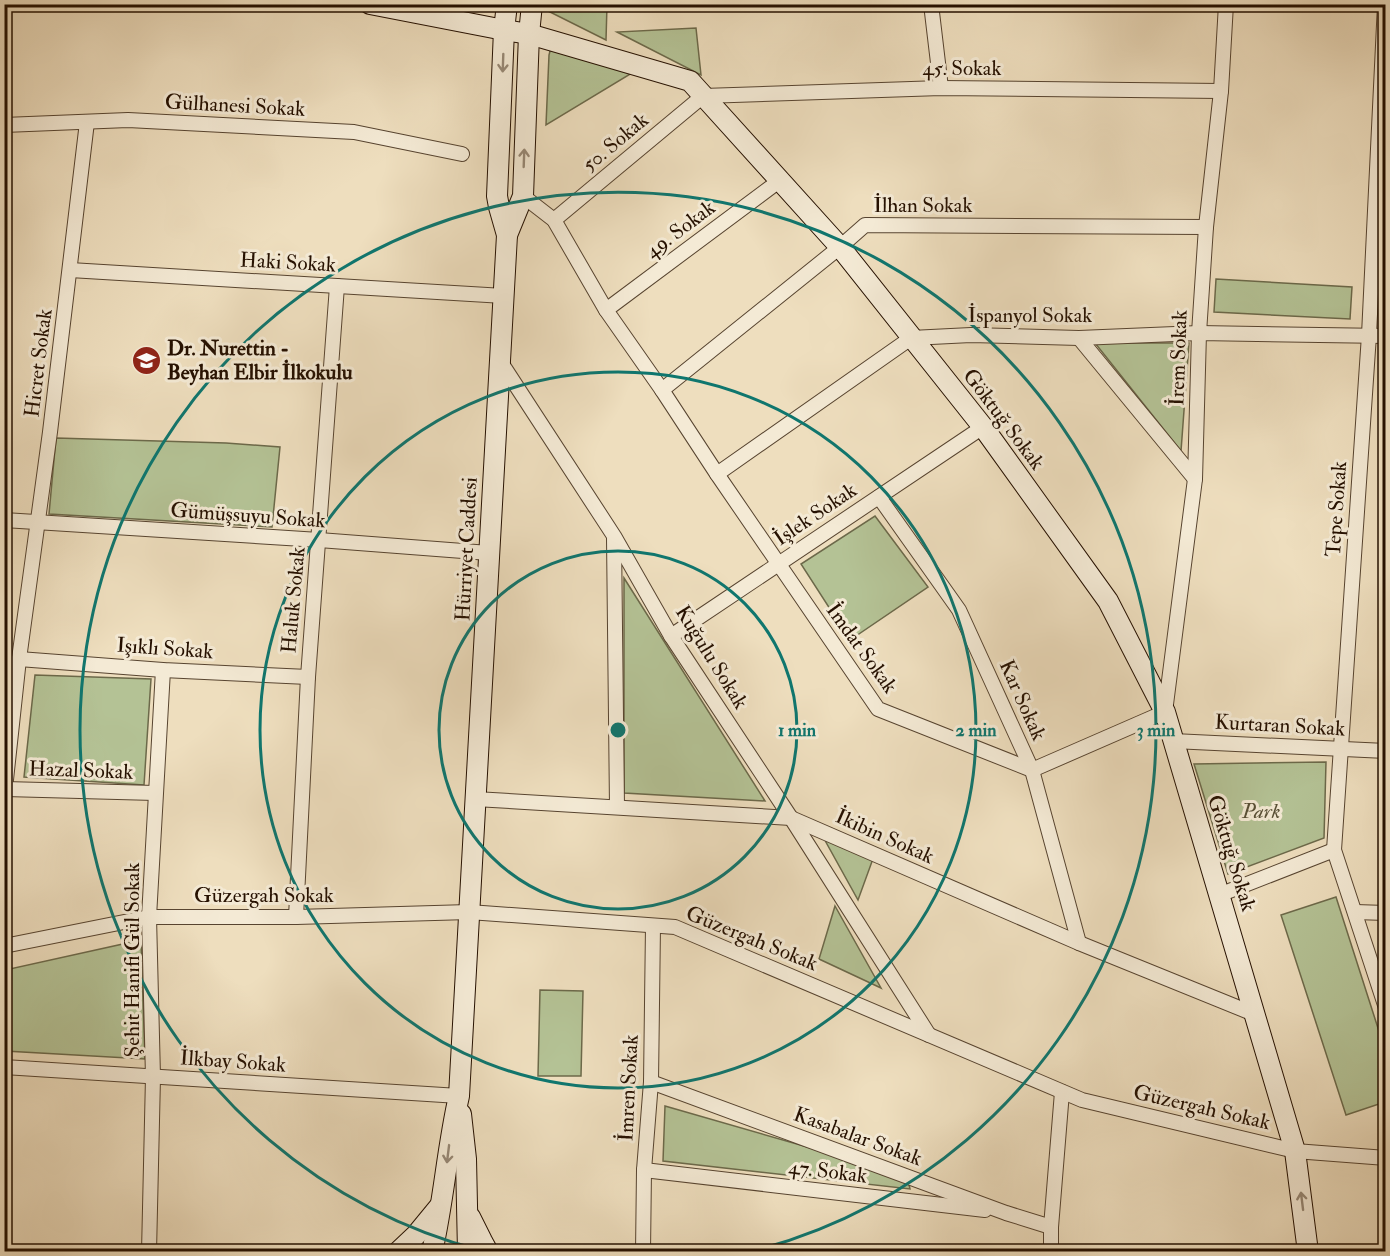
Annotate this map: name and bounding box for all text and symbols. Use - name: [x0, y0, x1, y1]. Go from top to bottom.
- one-way arrow: [498, 52, 509, 72]
- street label: 45. Sokak: [923, 55, 1001, 82]
- street label: Gülhanesi Sokak: [164, 88, 306, 123]
- street label: 50. Sokak: [577, 107, 654, 178]
- one-way arrow: [519, 149, 530, 169]
- street label: İlhan Sokak: [873, 192, 973, 219]
- street label: 49. Sokak: [640, 194, 721, 265]
- street label: Haki Sokak: [239, 247, 337, 278]
- street label: İspanyol Sokak: [968, 302, 1092, 329]
- street label: Hicret Sokak: [18, 307, 59, 419]
- street label: İrem Sokak: [1163, 310, 1194, 406]
- place label: Dr. Nurettin - Beyhan Elbir İlkokulu: [167, 335, 353, 386]
- school or university icon: Dr. Nurettin - Beyhan Elbir İlkokulu: [130, 344, 162, 376]
- street label: Göktuğ Sokak: [957, 363, 1051, 475]
- street label: Tepe Sokak: [1320, 460, 1353, 558]
- street label: Hürriyet Caddesi: [449, 476, 484, 622]
- street label: İşlek Sokak: [769, 477, 862, 552]
- street label: Gümüşsuyu Sokak: [169, 497, 326, 534]
- street label: Haluk Sokak: [275, 546, 312, 654]
- street label: İmdat Sokak: [820, 598, 903, 699]
- street label: Kuğulu Sokak: [669, 600, 754, 714]
- street label: Işıklı Sokak: [116, 632, 214, 665]
- street label: Kar Sokak: [993, 656, 1052, 745]
- street label: Kurtaran Sokak: [1214, 709, 1346, 742]
- text: 1 min: [778, 719, 817, 742]
- text: 2 min: [956, 719, 997, 742]
- text: 3 min: [1137, 719, 1176, 742]
- centre of rings: [608, 720, 628, 740]
- street label: Hazal Sokak: [28, 755, 134, 786]
- street label: Göktuğ Sokak: [1201, 792, 1262, 915]
- park label: Park: [1241, 798, 1280, 825]
- street label: İkibin Sokak: [831, 803, 938, 870]
- street label: Şehit Hanifi Gül Sokak: [119, 863, 146, 1057]
- street label: Güzergah Sokak: [194, 882, 334, 909]
- street label: Güzergah Sokak: [682, 900, 822, 977]
- street label: İmren Sokak: [612, 1034, 645, 1142]
- street label: İlkbay Sokak: [179, 1044, 287, 1079]
- street label: Güzergah Sokak: [1131, 1079, 1273, 1136]
- street label: Kasabalar Sokak: [790, 1101, 926, 1172]
- one-way arrow: [443, 1144, 454, 1163]
- street label: 47. Sokak: [787, 1153, 869, 1190]
- one-way arrow: [1296, 1192, 1307, 1211]

